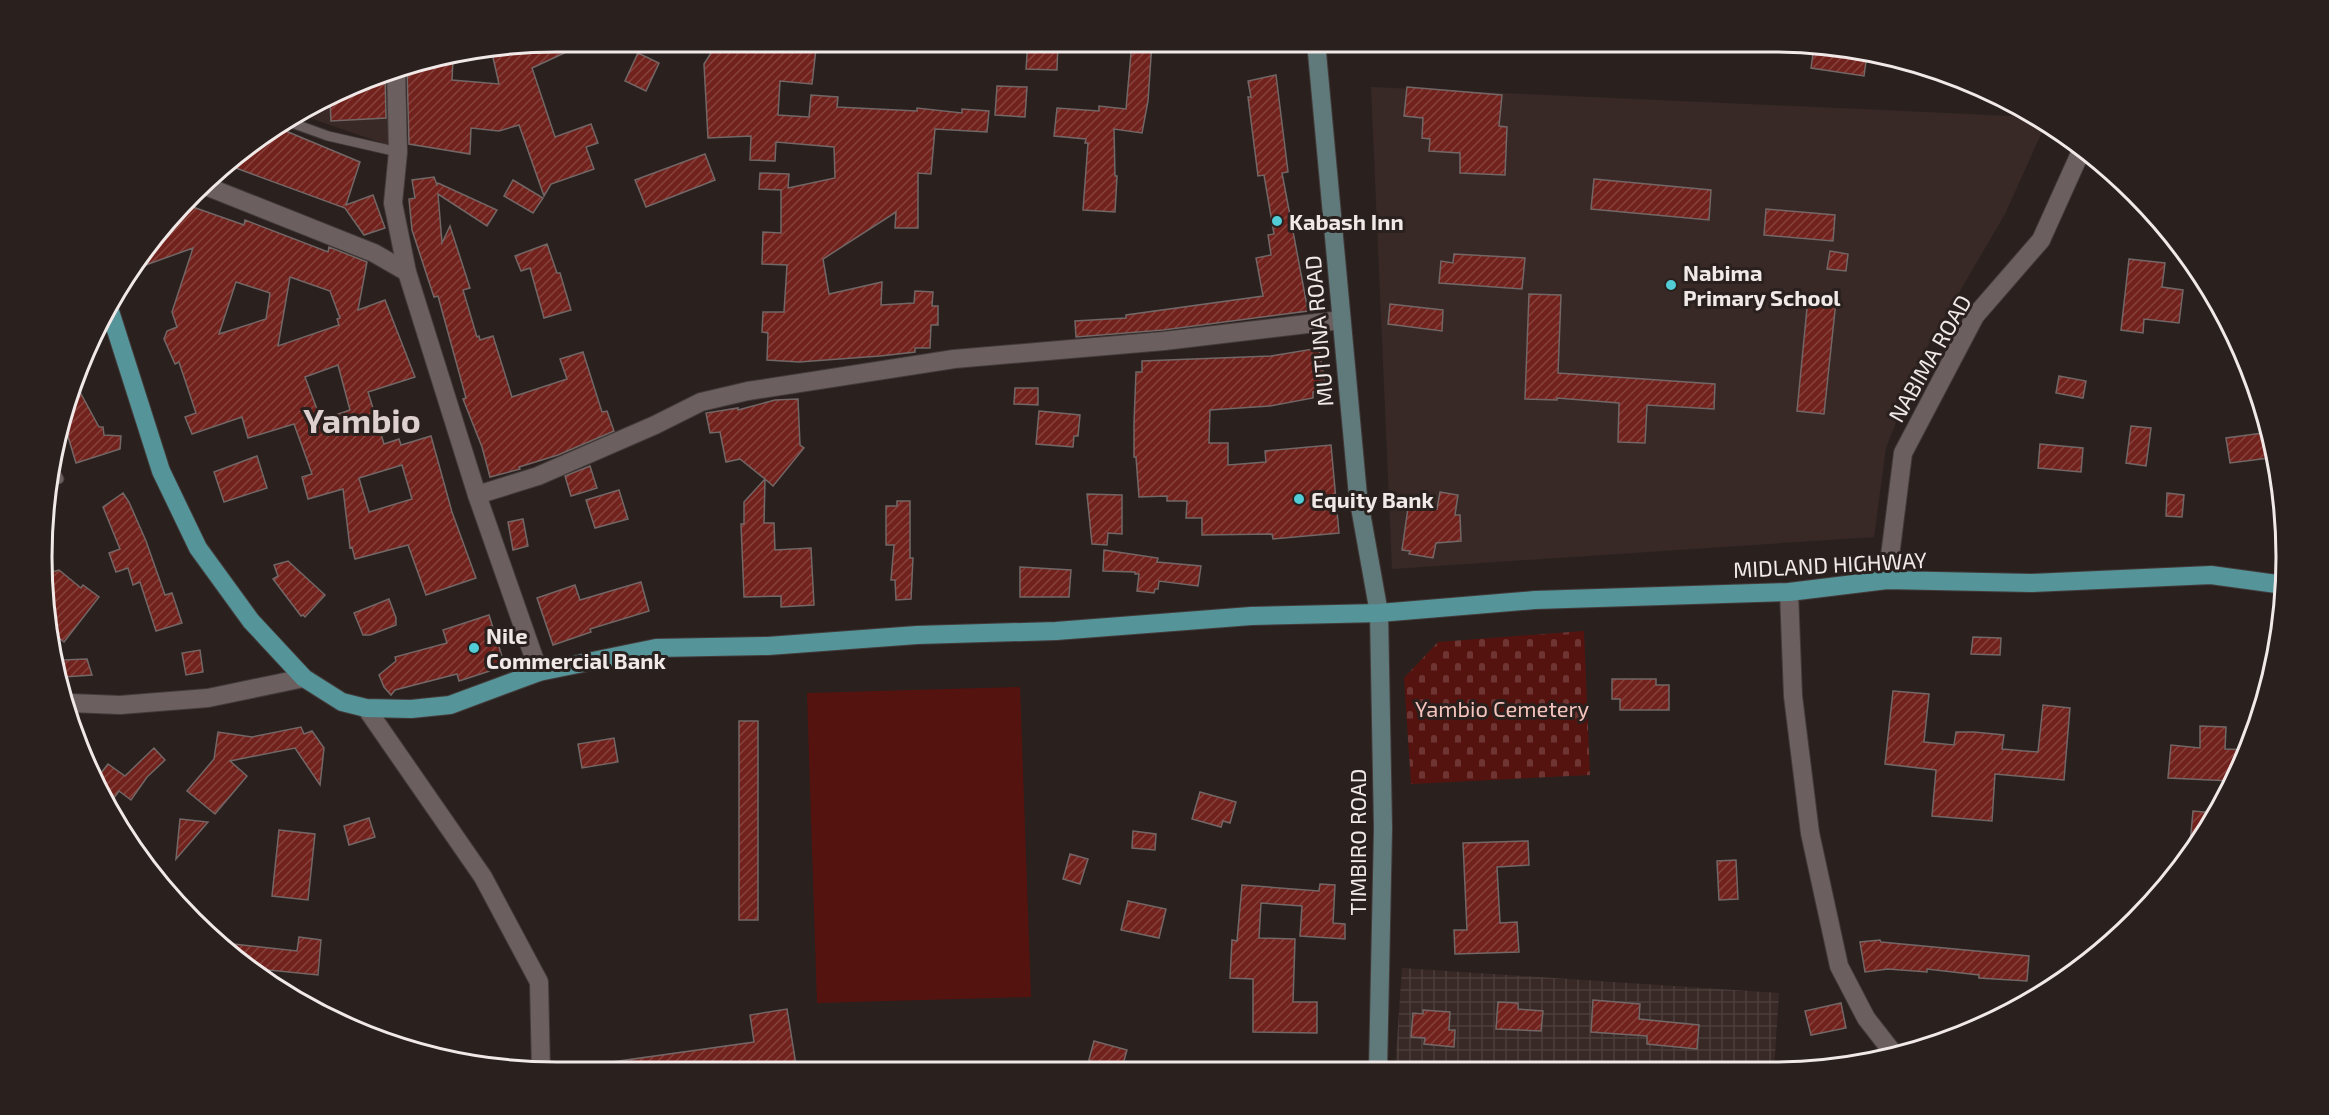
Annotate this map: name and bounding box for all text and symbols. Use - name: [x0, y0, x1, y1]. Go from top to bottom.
- place label: Kabash Inn: [1289, 208, 1404, 234]
- marker: Kabash Inn: [1270, 214, 1284, 228]
- street label: MUTUNA ROAD: [1298, 254, 1338, 408]
- place label: Nabima Primary School: [1683, 259, 1841, 311]
- marker: Nabima Primary School: [1664, 278, 1678, 292]
- street label: NABIMA ROAD: [1882, 290, 1976, 426]
- district label: Yambio: [303, 399, 421, 440]
- place label: Equity Bank: [1311, 486, 1434, 513]
- marker: Equity Bank: [1292, 492, 1306, 506]
- street label: MIDLAND HIGHWAY: [1732, 546, 1928, 582]
- place label: Nile Commercial Bank: [486, 622, 666, 673]
- marker: Nile Commercial Bank: [467, 641, 481, 655]
- park label: Yambio Cemetery: [1415, 695, 1589, 721]
- street label: TIMBIRO ROAD: [1344, 769, 1370, 915]

